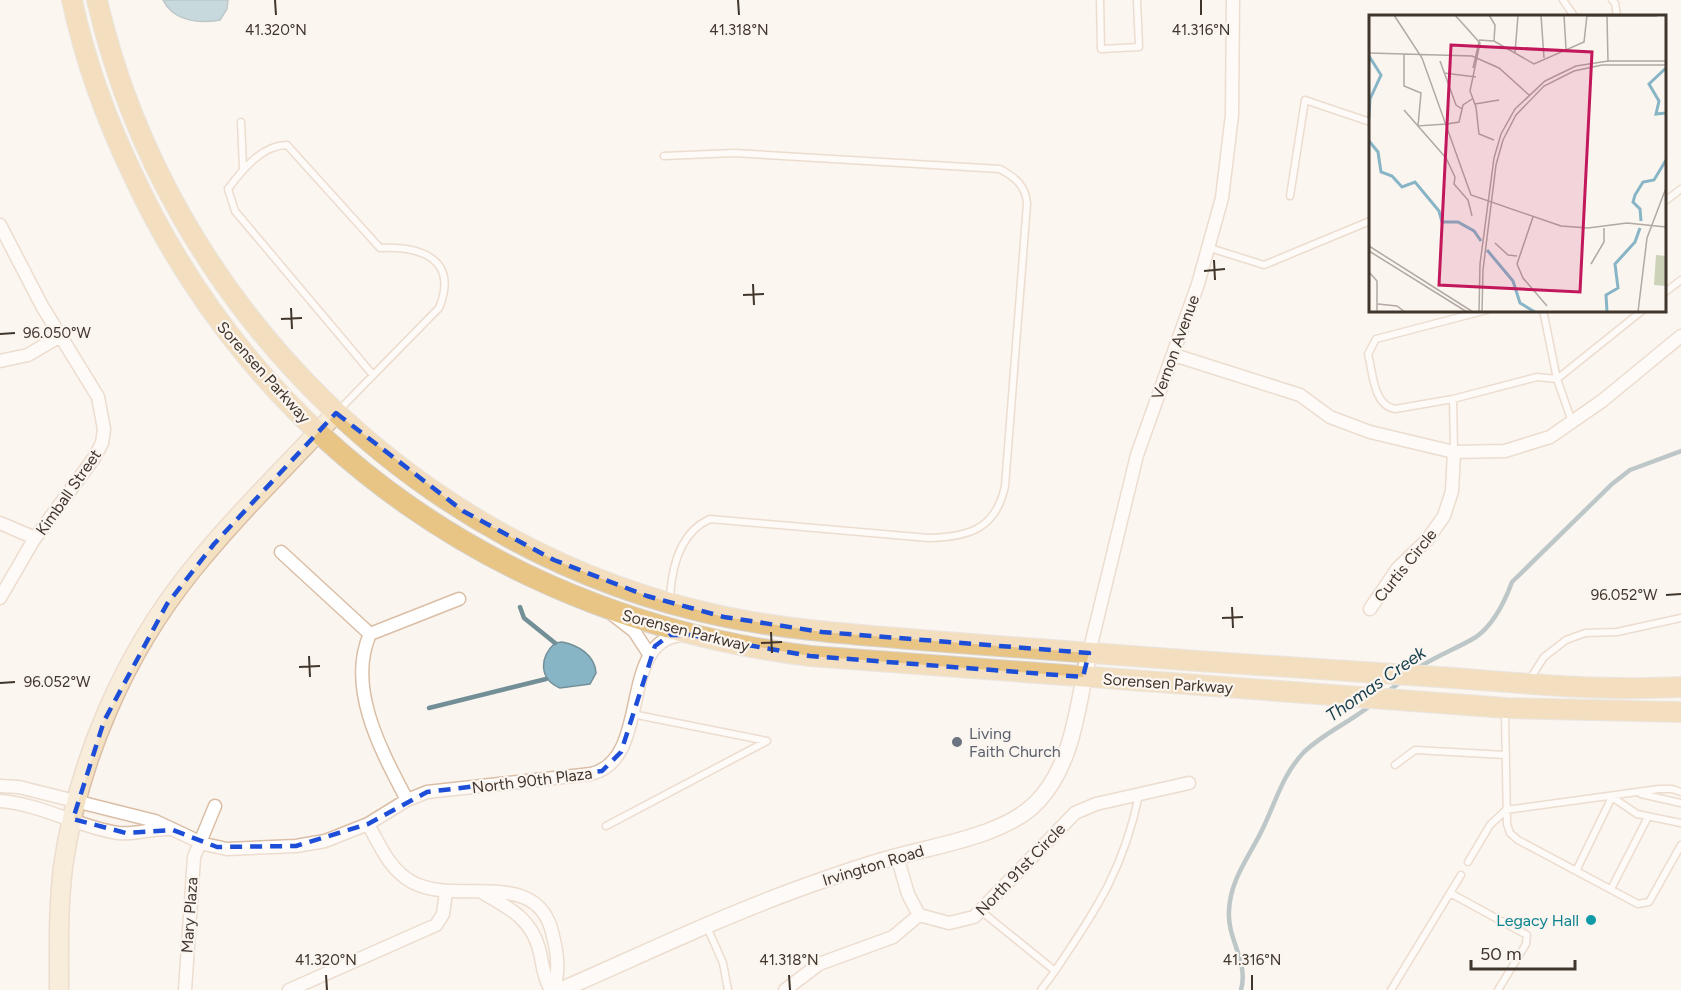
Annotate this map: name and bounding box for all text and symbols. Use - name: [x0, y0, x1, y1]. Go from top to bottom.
- inset map: [1369, 15, 1666, 312]
- text: 41.320°N: [245, 21, 307, 39]
- text: 41.318°N: [709, 21, 769, 39]
- text: 41.316°N: [1172, 21, 1230, 39]
- street label: Vernon Avenue: [1148, 292, 1203, 402]
- street label: Sorensen Parkway: [213, 317, 315, 428]
- text: 96.050°W: [23, 324, 92, 342]
- street label: Kimball Street: [32, 446, 105, 539]
- street label: Curtis Circle: [1370, 525, 1441, 606]
- text: 96.052°W: [1591, 586, 1658, 604]
- street label: Sorensen Parkway: [620, 605, 752, 656]
- water label: Thomas Creek: [1322, 641, 1431, 726]
- street label: Sorensen Parkway: [1102, 669, 1234, 698]
- text: 96.052°W: [24, 673, 91, 691]
- place label: Living Faith Church: [969, 724, 1061, 761]
- marker: Living Faith Church: [950, 735, 964, 749]
- street label: North 90th Plaza: [471, 764, 593, 797]
- street label: North 91st Circle: [972, 819, 1069, 919]
- street label: Irvington Road: [820, 841, 926, 890]
- street label: Mary Plaza: [177, 876, 202, 954]
- place label: Legacy Hall: [1496, 911, 1579, 930]
- marker: Legacy Hall: [1584, 913, 1598, 927]
- scale bar: [1471, 933, 1574, 971]
- text: 50 m: [1480, 943, 1522, 965]
- text: 41.320°N: [295, 951, 357, 969]
- text: 41.318°N: [759, 951, 819, 969]
- text: 41.316°N: [1223, 951, 1281, 969]

